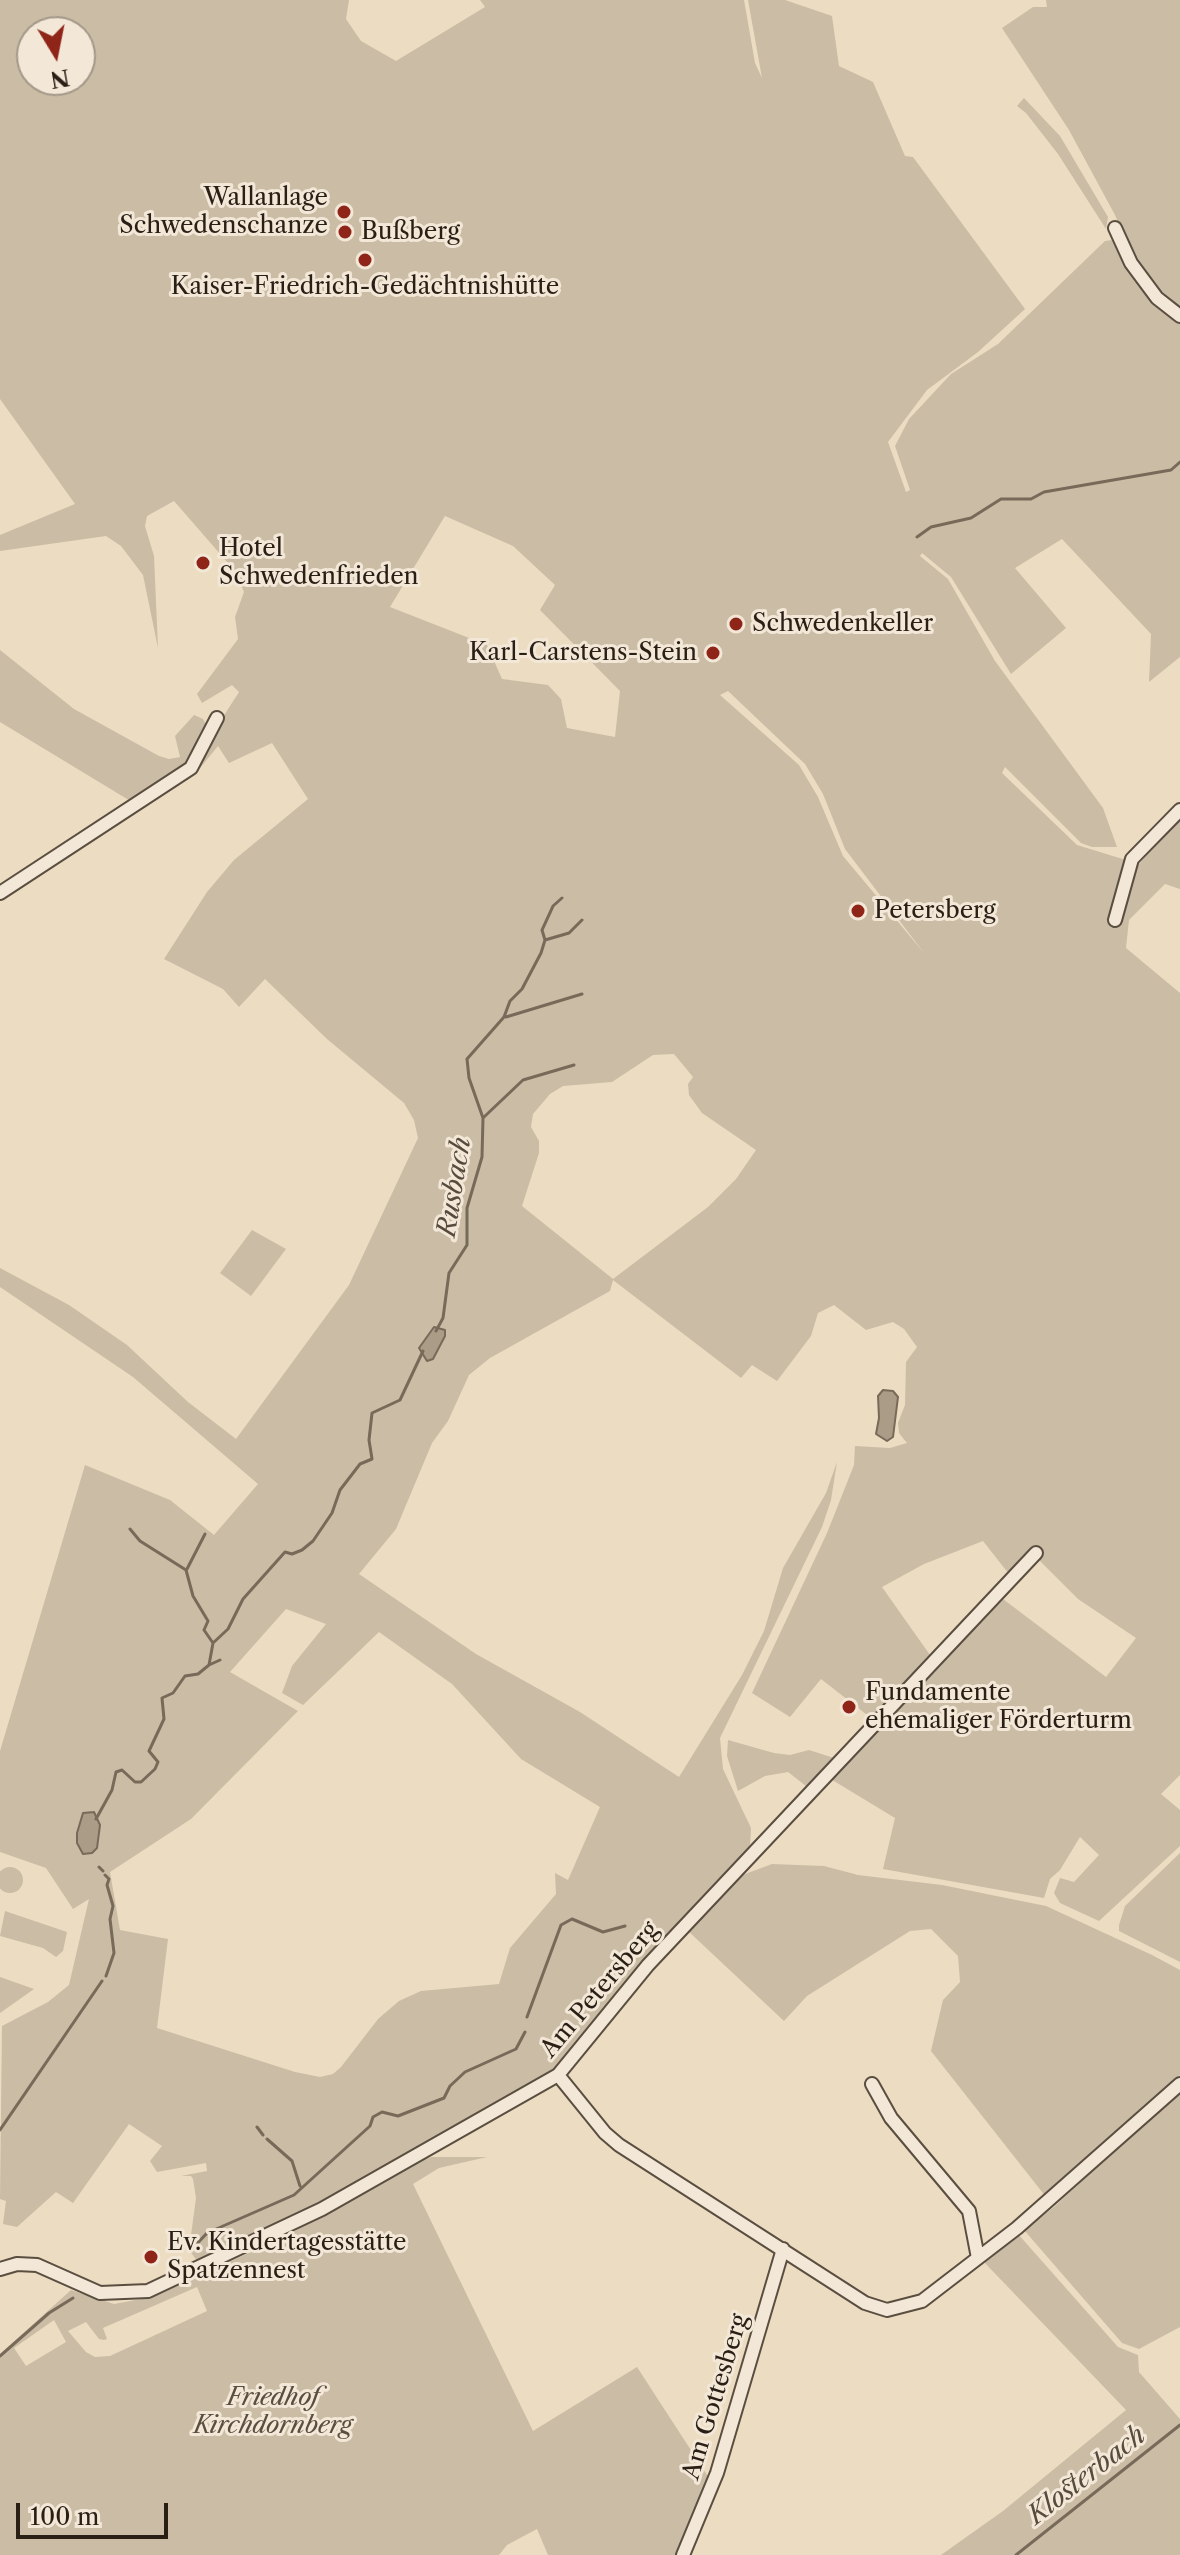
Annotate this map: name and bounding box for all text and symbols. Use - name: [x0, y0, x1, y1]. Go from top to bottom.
- north arrow: [16, 16, 96, 96]
- text: N: [48, 63, 72, 93]
- place label: Wallanlage Schwedenschanze: [119, 184, 328, 240]
- marker: Wallanlage Schwedenschanze: [335, 203, 353, 221]
- place label: Bußberg: [361, 218, 460, 246]
- marker: Bußberg: [336, 223, 354, 241]
- marker: Kaiser-Friedrich-Gedächtnishütte: [356, 251, 374, 269]
- place label: Kaiser-Friedrich-Gedächtnishütte: [171, 273, 559, 301]
- place label: Hotel Schwedenfrieden: [219, 535, 419, 591]
- marker: Hotel Schwedenfrieden: [194, 554, 212, 572]
- place label: Schwedenkeller: [752, 610, 933, 638]
- marker: Schwedenkeller: [727, 615, 745, 633]
- place label: Karl-Carstens-Stein: [469, 639, 697, 667]
- marker: Karl-Carstens-Stein: [704, 644, 722, 662]
- place label: Petersberg: [874, 897, 996, 925]
- marker: Petersberg: [849, 902, 867, 920]
- water label: Rusbach: [432, 1135, 478, 1239]
- place label: Fundamente ehemaliger Förderturm: [865, 1679, 1132, 1735]
- marker: Fundamente ehemaliger Förderturm: [840, 1698, 858, 1716]
- street label: Am Petersberg: [535, 1916, 665, 2064]
- place label: Ev. Kindertagesstätte Spatzennest: [167, 2229, 406, 2285]
- marker: Ev. Kindertagesstätte Spatzennest: [142, 2248, 160, 2266]
- street label: Am Gottesberg: [677, 2311, 755, 2483]
- park label: Friedhof Kirchdornberg: [194, 2384, 352, 2440]
- water label: Klosterbach: [1022, 2420, 1152, 2532]
- scale bar: [20, 2487, 172, 2537]
- text: 100 m: [30, 2502, 99, 2531]

